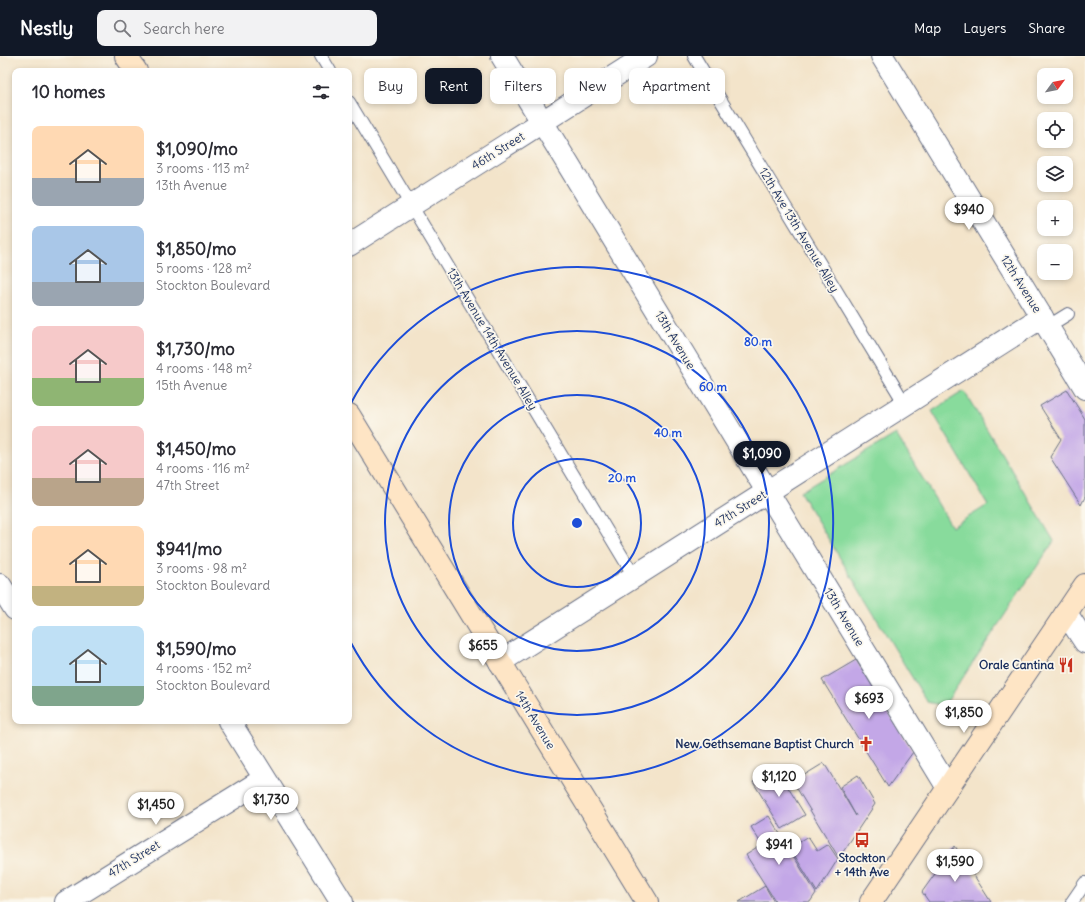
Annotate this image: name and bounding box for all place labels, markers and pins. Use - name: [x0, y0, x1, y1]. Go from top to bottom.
- pin: $940: [945, 197, 993, 231]
- pin: $1,090: [729, 441, 795, 475]
- centre of rings: [570, 516, 584, 530]
- pin: $655: [459, 633, 507, 667]
- restaurant icon: Orale Cantina: [1057, 656, 1075, 674]
- place label: Orale Cantina: [979, 657, 1054, 672]
- pin: $693: [845, 686, 893, 720]
- pin: $1,850: [931, 700, 997, 734]
- church icon: New Gethsemane Baptist Church: [857, 735, 875, 753]
- place label: New Gethsemane Baptist Church: [675, 736, 854, 752]
- pin: $1,120: [746, 764, 812, 798]
- pin: $1,730: [238, 787, 304, 821]
- pin: $1,450: [123, 792, 189, 826]
- bus stop icon: Stockton + 14th Ave: [853, 831, 871, 849]
- pin: $941: [755, 832, 803, 866]
- pin: $1,590: [922, 849, 988, 883]
- place label: Stockton + 14th Ave: [835, 850, 890, 879]

